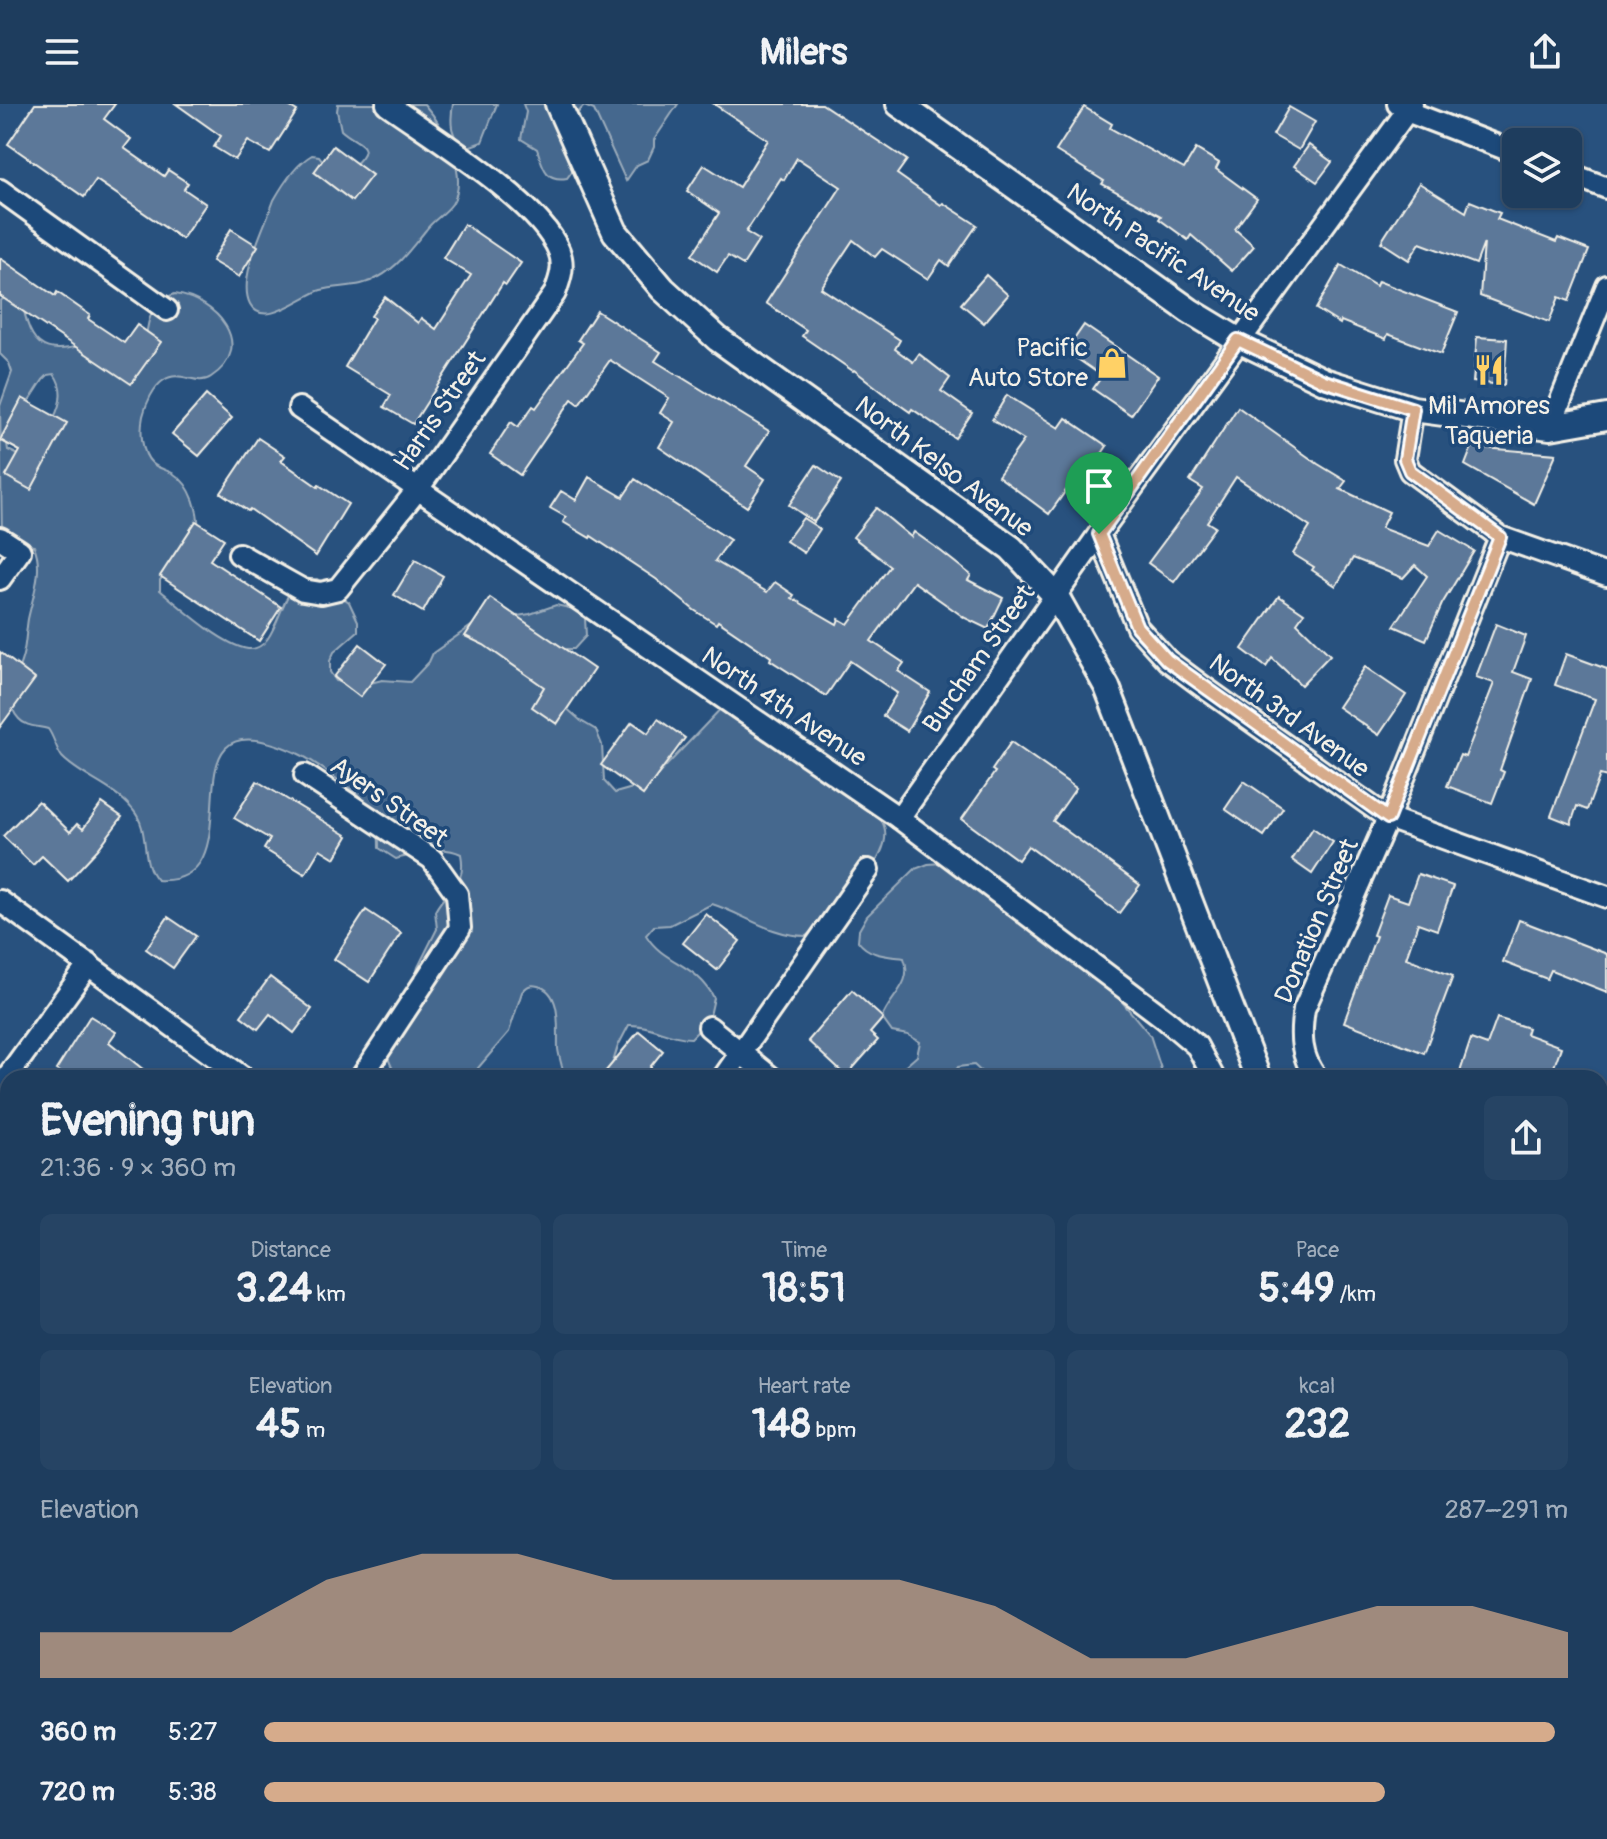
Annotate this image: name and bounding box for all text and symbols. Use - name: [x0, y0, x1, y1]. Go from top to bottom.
- icon: menu: [40, 30, 84, 74]
- text: Milers: [760, 30, 847, 75]
- icon: share: [1523, 30, 1567, 74]
- map controls: [1502, 128, 1582, 208]
- button: layers: [1502, 128, 1582, 208]
- street label: North Pacific Avenue: [1060, 176, 1266, 330]
- place label: Pacific Auto Store: [968, 332, 1088, 394]
- street label: Harris Street: [387, 344, 493, 477]
- shop icon: Pacific Auto Store: [1095, 346, 1129, 380]
- restaurant icon: Mil Amores Taqueria: [1472, 353, 1506, 387]
- street label: North Kelso Avenue: [849, 390, 1040, 545]
- place label: Mil Amores Taqueria: [1428, 390, 1550, 452]
- pin: [1065, 452, 1133, 534]
- icon: arrive: [1077, 464, 1121, 508]
- street label: Burcham Street: [916, 578, 1042, 739]
- street label: North 4th Avenue: [695, 640, 873, 774]
- street label: North 3rd Avenue: [1202, 647, 1376, 785]
- street label: Ayers Street: [324, 750, 455, 855]
- street label: Donation Street: [1268, 833, 1366, 1008]
- text: Evening run: [40, 1094, 255, 1149]
- button: share: [1484, 1096, 1568, 1180]
- text: 21:36 · 9 × 360 m: [40, 1152, 236, 1184]
- text: Distance: [250, 1236, 331, 1264]
- text: Time: [781, 1236, 827, 1264]
- text: Pace: [1296, 1236, 1339, 1264]
- text: 3.24: [236, 1264, 312, 1313]
- text: 18:51: [762, 1264, 846, 1313]
- text: 5:49: [1259, 1264, 1335, 1313]
- text: km: [312, 1280, 346, 1308]
- text: /km: [1335, 1280, 1376, 1308]
- text: Elevation: [249, 1372, 333, 1400]
- text: Heart rate: [758, 1372, 850, 1400]
- text: kcal: [1299, 1372, 1335, 1400]
- text: 45: [256, 1400, 301, 1449]
- text: 148: [752, 1400, 811, 1449]
- text: 232: [1284, 1400, 1350, 1449]
- text: m: [301, 1416, 325, 1444]
- text: bpm: [811, 1416, 856, 1444]
- text: Elevation: [40, 1494, 139, 1526]
- text: 287–291 m: [1444, 1494, 1568, 1526]
- text: 360 m: [40, 1716, 116, 1748]
- text: 5:27: [168, 1716, 217, 1748]
- text: 720 m: [40, 1776, 115, 1808]
- text: 5:38: [168, 1776, 217, 1808]

